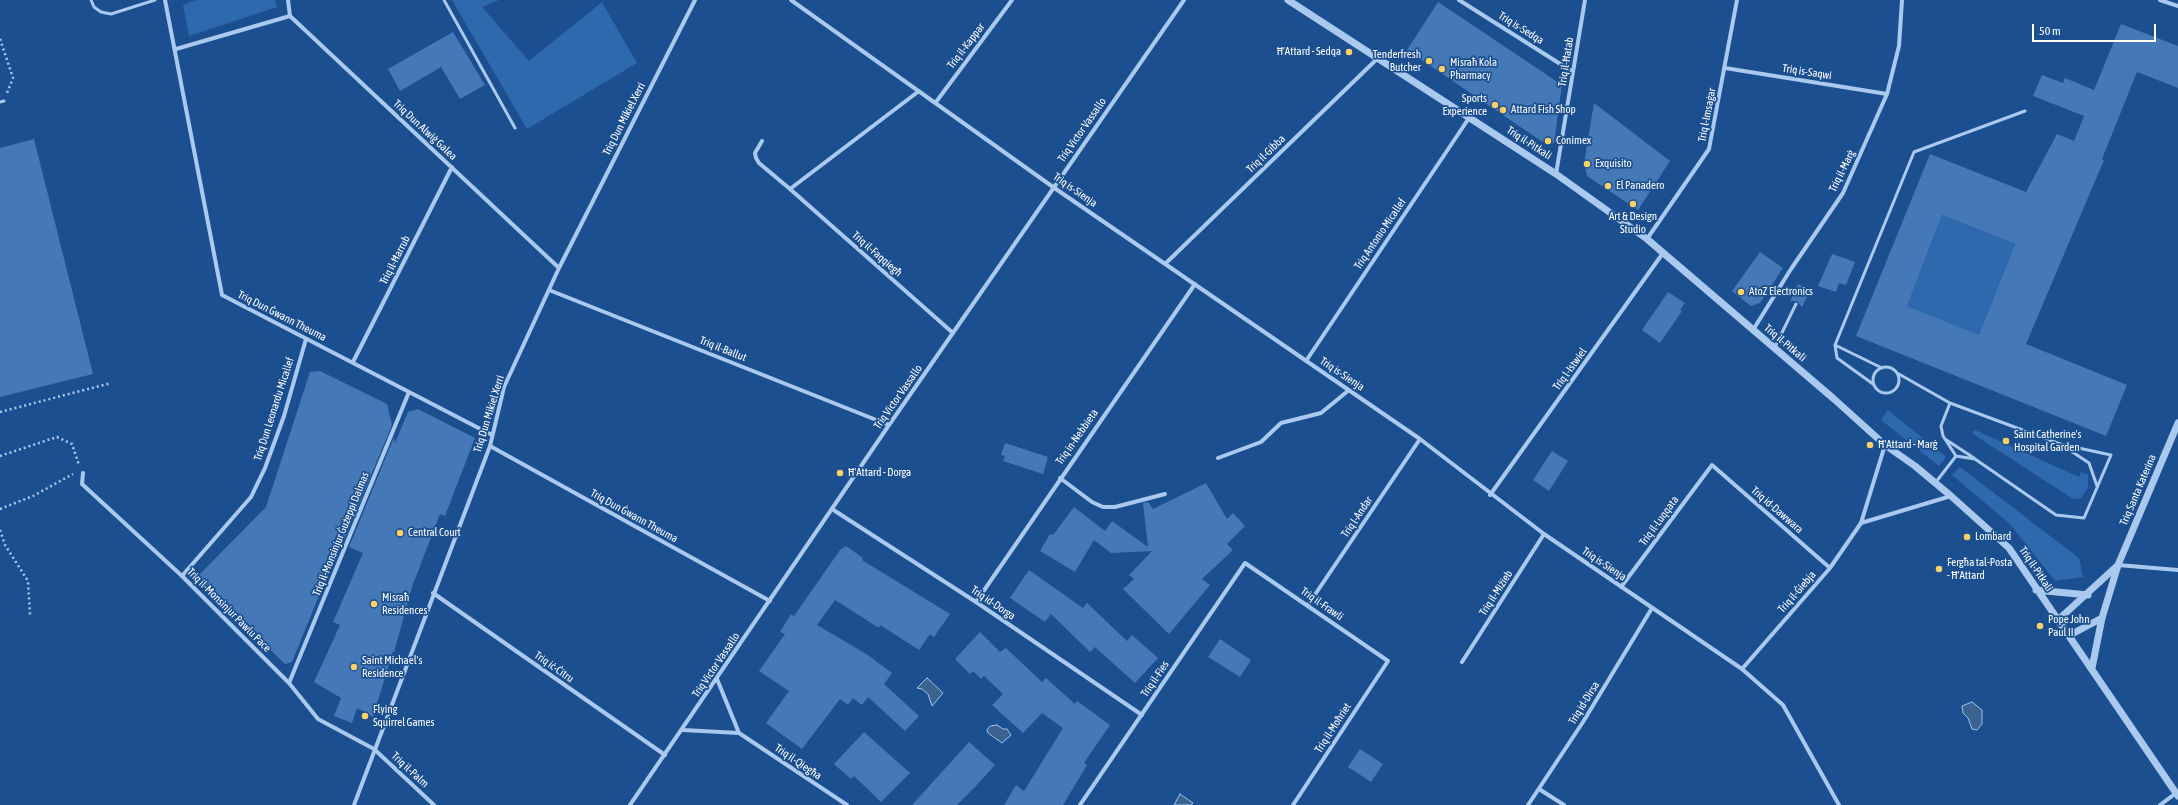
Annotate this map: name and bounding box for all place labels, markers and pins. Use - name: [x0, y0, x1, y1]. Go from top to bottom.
- place label: Ħ'Attard - Sedqa: [1277, 45, 1341, 59]
- marker: Ħ'Attard - Sedqa: [1344, 47, 1354, 57]
- place label: Tenderfresh Butcher: [1373, 48, 1421, 74]
- marker: Tenderfresh Butcher: [1424, 56, 1434, 66]
- place label: Misraħ Kola Pharmacy: [1450, 56, 1497, 82]
- marker: Misraħ Kola Pharmacy: [1437, 64, 1447, 74]
- place label: Sports Experience: [1442, 92, 1487, 118]
- marker: Sports Experience: [1490, 100, 1500, 110]
- place label: Attard Fish Shop: [1511, 103, 1576, 117]
- marker: Attard Fish Shop: [1498, 105, 1508, 115]
- place label: Conimex: [1556, 134, 1591, 148]
- marker: Conimex: [1543, 136, 1553, 146]
- place label: Exquisito: [1595, 157, 1632, 171]
- marker: Exquisito: [1582, 159, 1592, 169]
- place label: El Panadero: [1616, 179, 1664, 193]
- marker: El Panadero: [1603, 181, 1613, 191]
- marker: Art & Design Studio: [1628, 199, 1638, 209]
- place label: Art & Design Studio: [1609, 210, 1657, 236]
- place label: AtoZ Electronics: [1749, 285, 1813, 299]
- marker: AtoZ Electronics: [1736, 287, 1746, 297]
- place label: Saint Catherine's Hospital Garden: [2014, 428, 2081, 454]
- marker: Saint Catherine's Hospital Garden: [2001, 436, 2011, 446]
- place label: Ħ'Attard - Marġ: [1878, 438, 1937, 452]
- marker: Ħ'Attard - Marġ: [1865, 440, 1875, 450]
- place label: Ħ'Attard - Dorga: [848, 466, 911, 480]
- marker: Ħ'Attard - Dorga: [835, 468, 845, 478]
- place label: Central Court: [408, 526, 461, 540]
- marker: Central Court: [395, 528, 405, 538]
- place label: Lombard: [1975, 530, 2011, 544]
- marker: Lombard: [1962, 532, 1972, 542]
- place label: Fergħa tal-Posta - Ħ'Attard: [1947, 556, 2012, 582]
- marker: Fergħa tal-Posta - Ħ'Attard: [1934, 564, 1944, 574]
- place label: Misraħ Residences: [382, 591, 427, 617]
- marker: Misraħ Residences: [369, 599, 379, 609]
- place label: Pope John Paul II: [2048, 613, 2090, 639]
- marker: Pope John Paul II: [2035, 621, 2045, 631]
- place label: Saint Michael's Residence: [362, 654, 422, 680]
- marker: Saint Michael's Residence: [349, 662, 359, 672]
- place label: Flying Squirrel Games: [373, 703, 434, 729]
- marker: Flying Squirrel Games: [360, 711, 370, 721]

